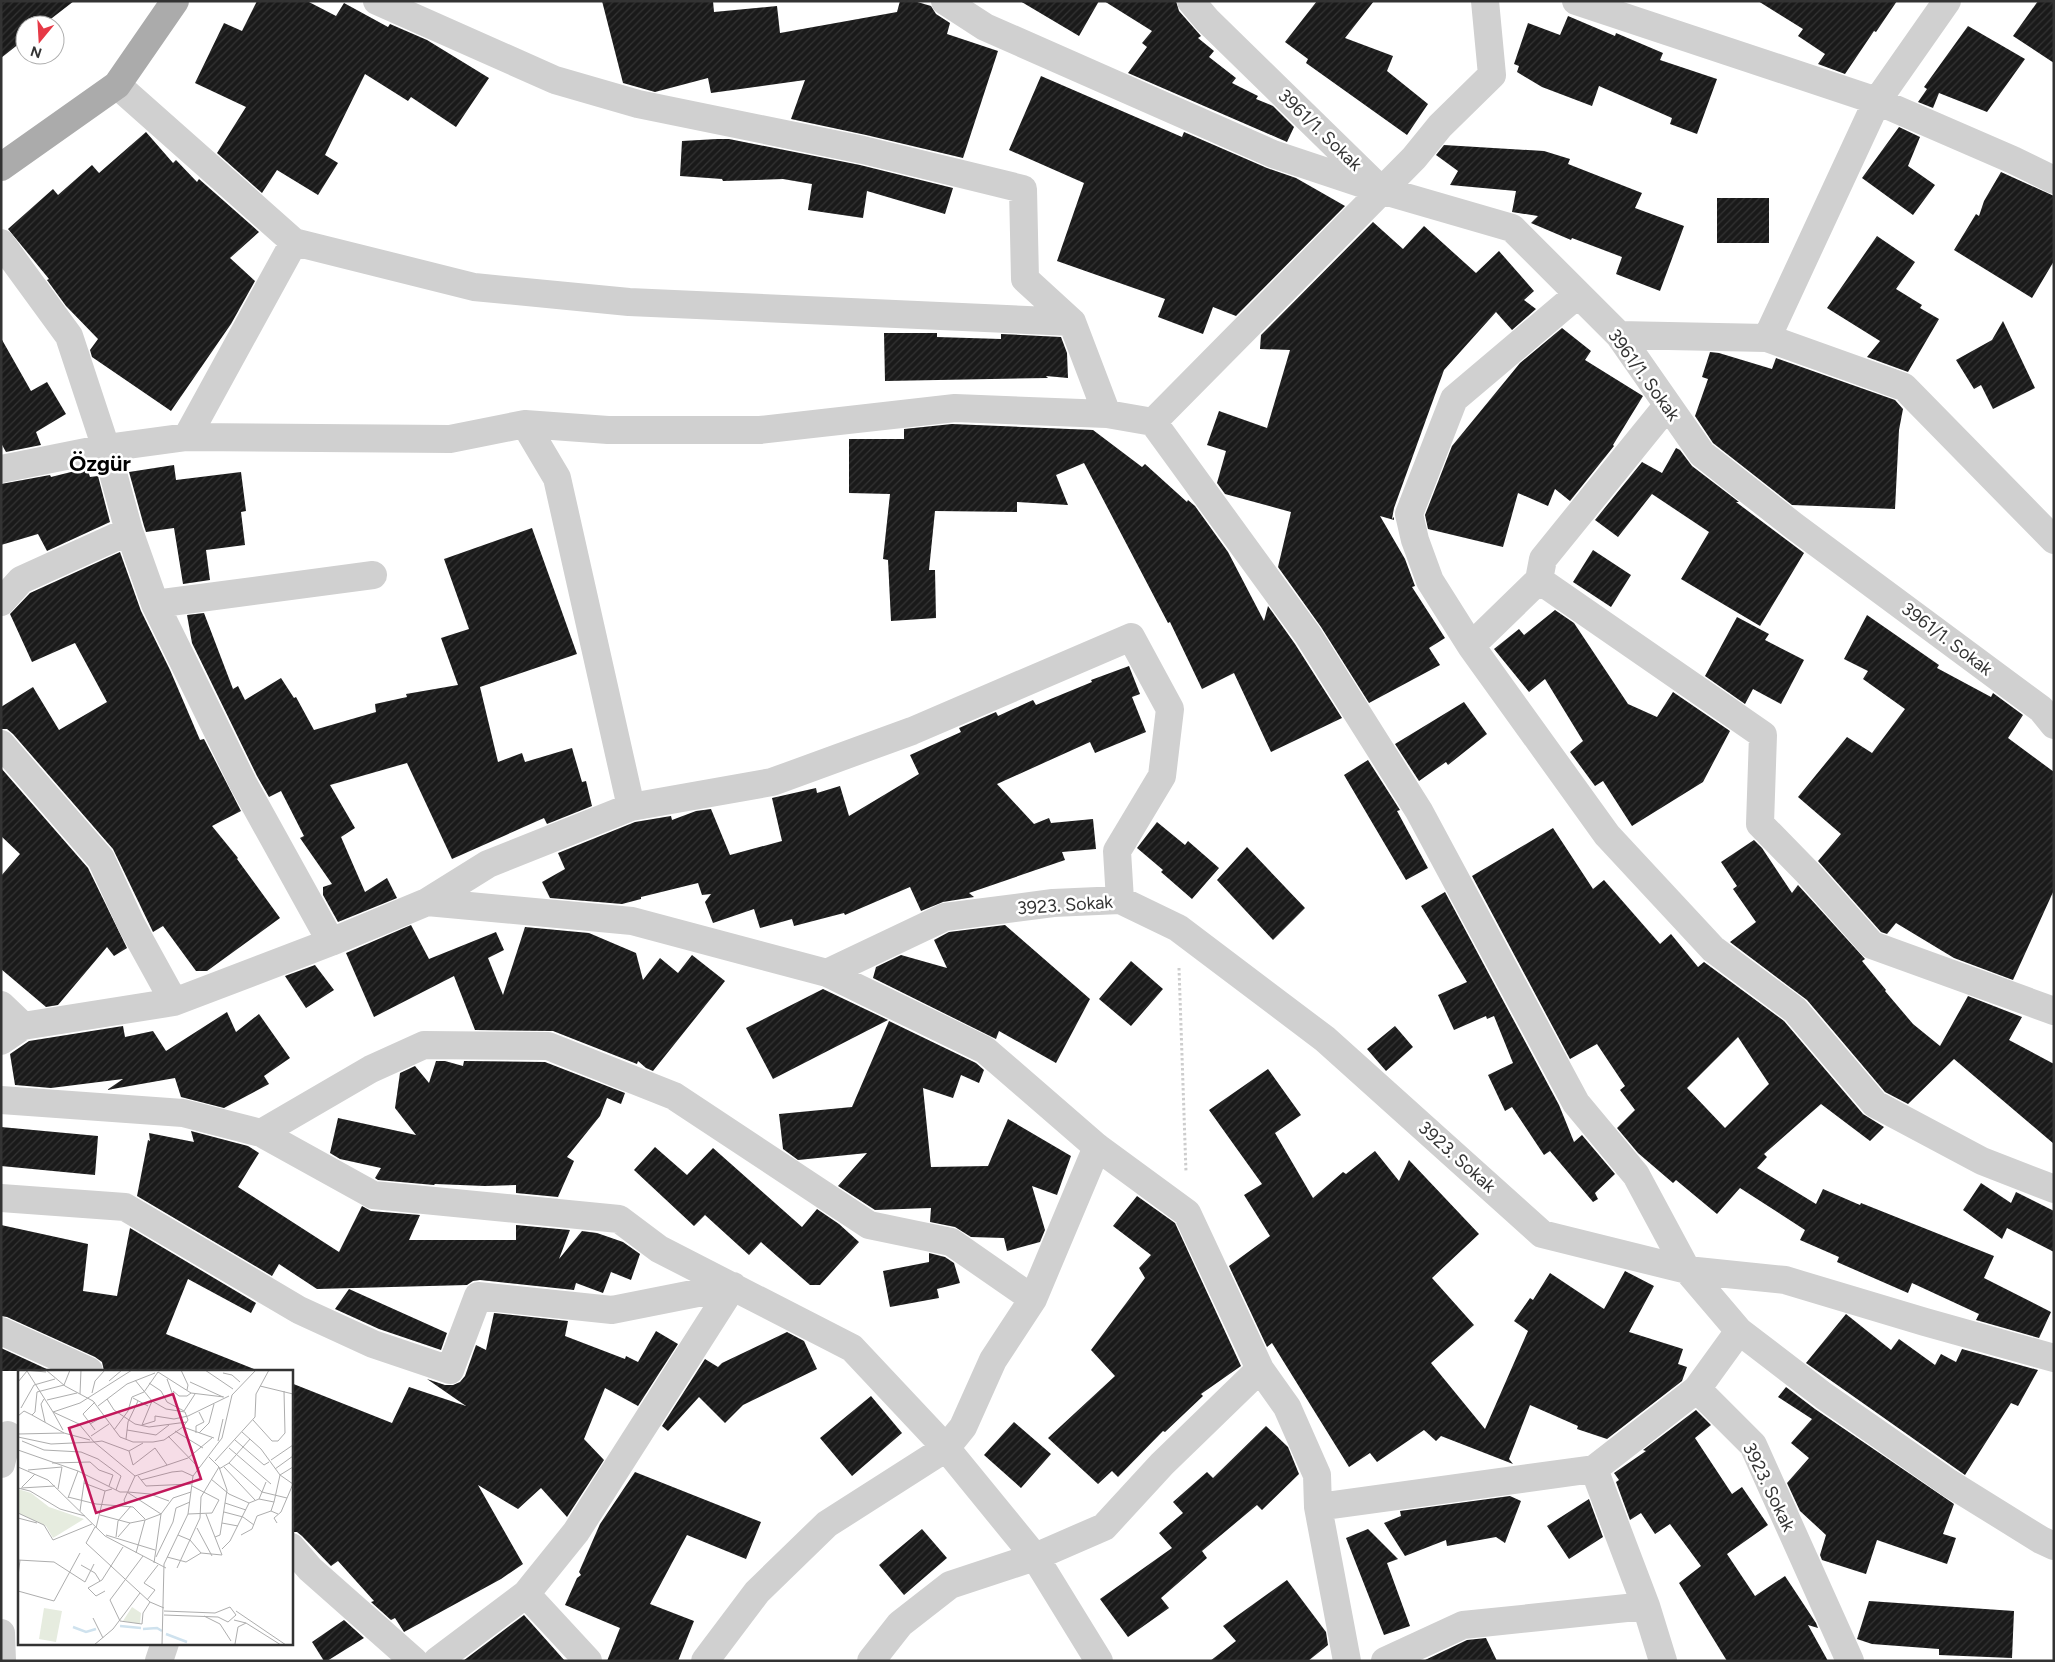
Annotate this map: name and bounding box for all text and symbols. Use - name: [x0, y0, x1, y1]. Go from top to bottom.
- north arrow: [15, 15, 65, 65]
- text: N: [28, 42, 44, 62]
- street label: 3961/1. Sokak: [1273, 85, 1367, 176]
- street label: 3961/1. Sokak: [1603, 325, 1685, 425]
- district label: Özgür: [69, 450, 132, 477]
- street label: 3961/1. Sokak: [1897, 598, 1997, 680]
- street label: 3923. Sokak: [1016, 891, 1114, 919]
- street label: 3923. Sokak: [1414, 1117, 1500, 1197]
- inset map: [18, 1370, 292, 1644]
- street label: 3923. Sokak: [1738, 1439, 1800, 1535]

